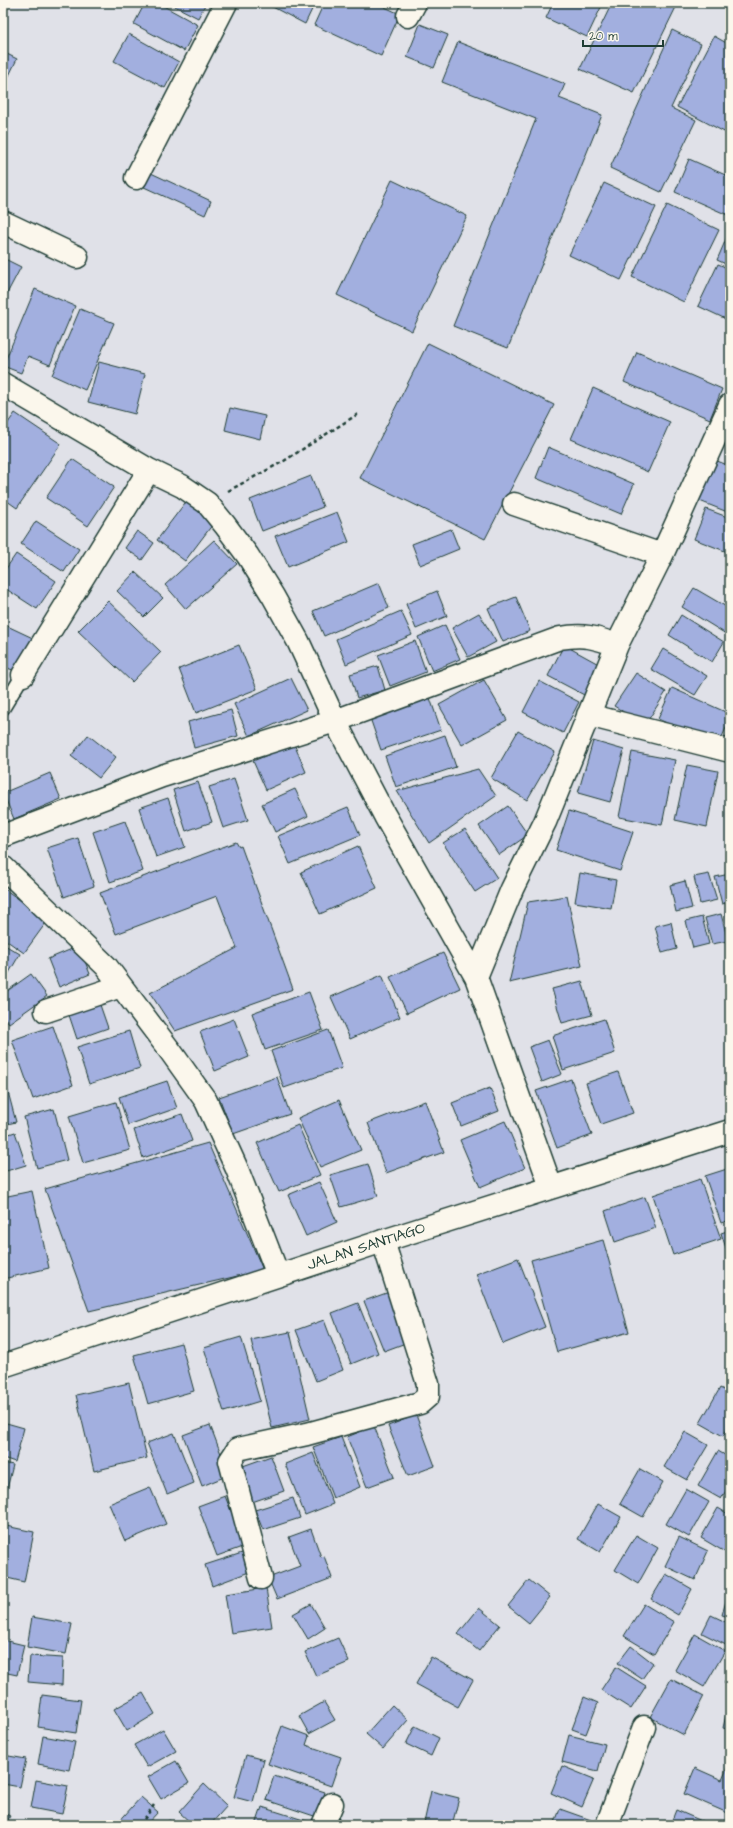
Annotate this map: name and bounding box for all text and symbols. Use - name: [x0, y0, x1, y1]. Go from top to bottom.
- scale bar: [583, 22, 663, 48]
- text: 20 m: [589, 28, 618, 45]
- street label: JALAN SANTIAGO: [304, 1217, 428, 1276]

